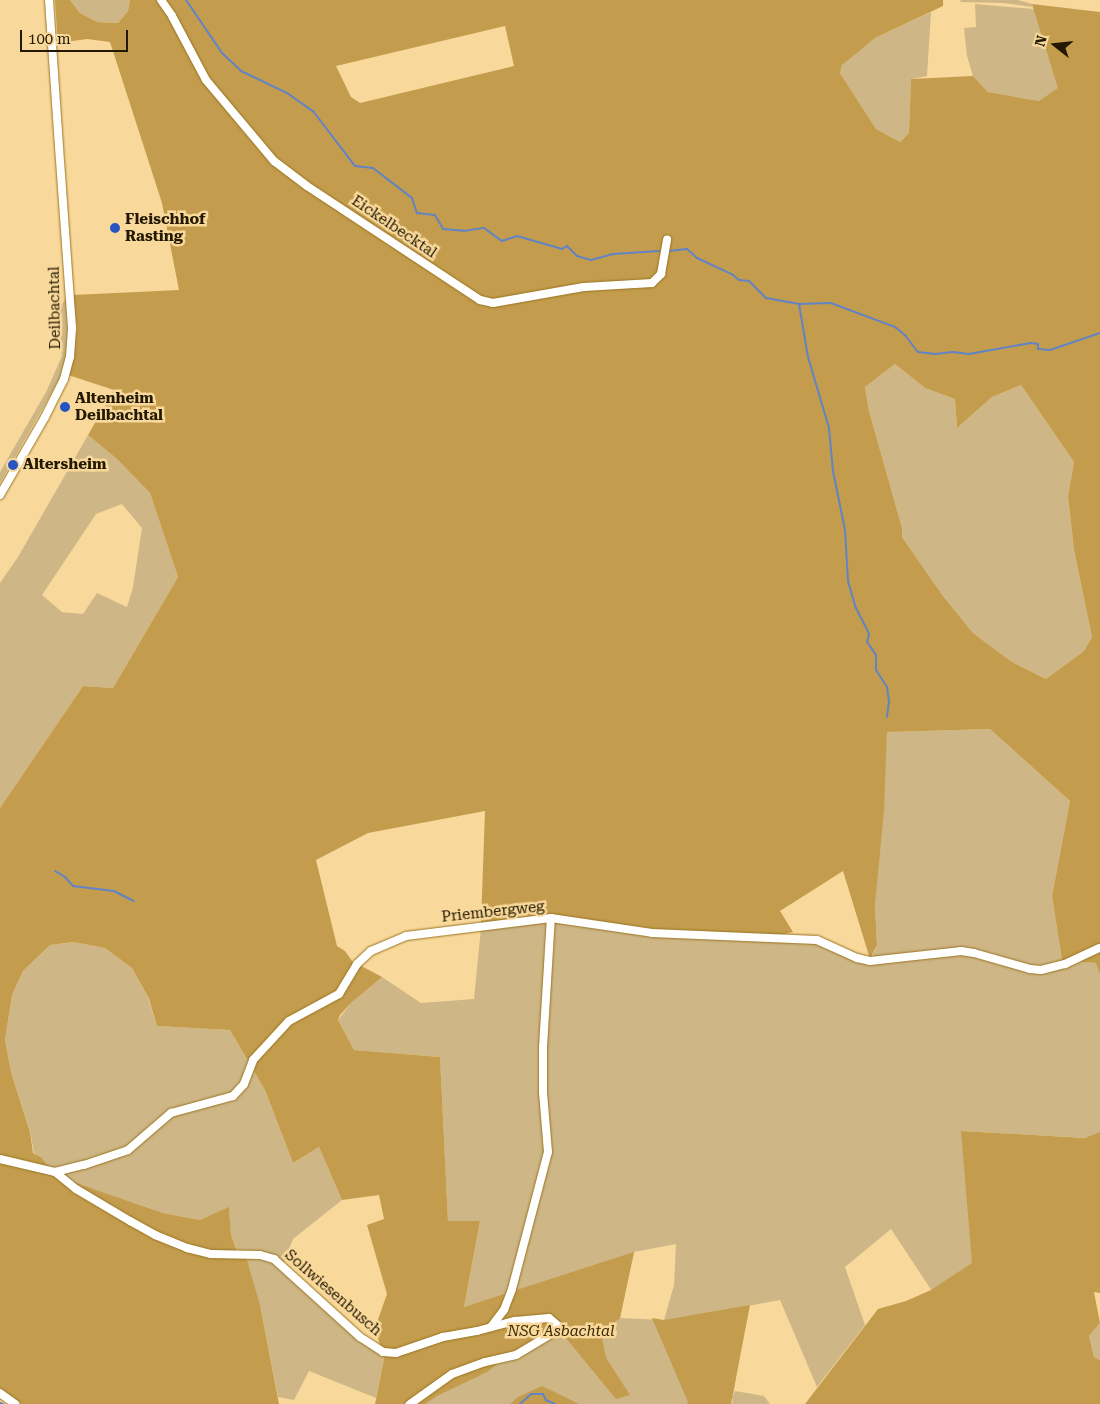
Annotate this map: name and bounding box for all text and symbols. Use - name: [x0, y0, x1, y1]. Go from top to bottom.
- scale bar: [22, 20, 130, 52]
- north arrow: [1030, 20, 1080, 70]
- text: 100 m: [28, 30, 71, 48]
- text: N: [1031, 33, 1050, 48]
- street label: Eickelbecktal: [348, 192, 440, 262]
- place label: Fleischhof Rasting: [125, 210, 205, 245]
- marker: Fleischhof Rasting: [109, 222, 121, 234]
- street label: Deilbachtal: [45, 266, 65, 350]
- place label: Altenheim Deilbachtal: [75, 389, 163, 424]
- marker: Altenheim Deilbachtal: [59, 401, 71, 413]
- place label: Altersheim: [23, 456, 106, 474]
- marker: Altersheim: [7, 459, 19, 471]
- street label: Priembergweg: [441, 898, 545, 926]
- street label: Sollwiesenbusch: [281, 1246, 385, 1340]
- park label: NSG Asbachtal: [507, 1323, 615, 1341]

